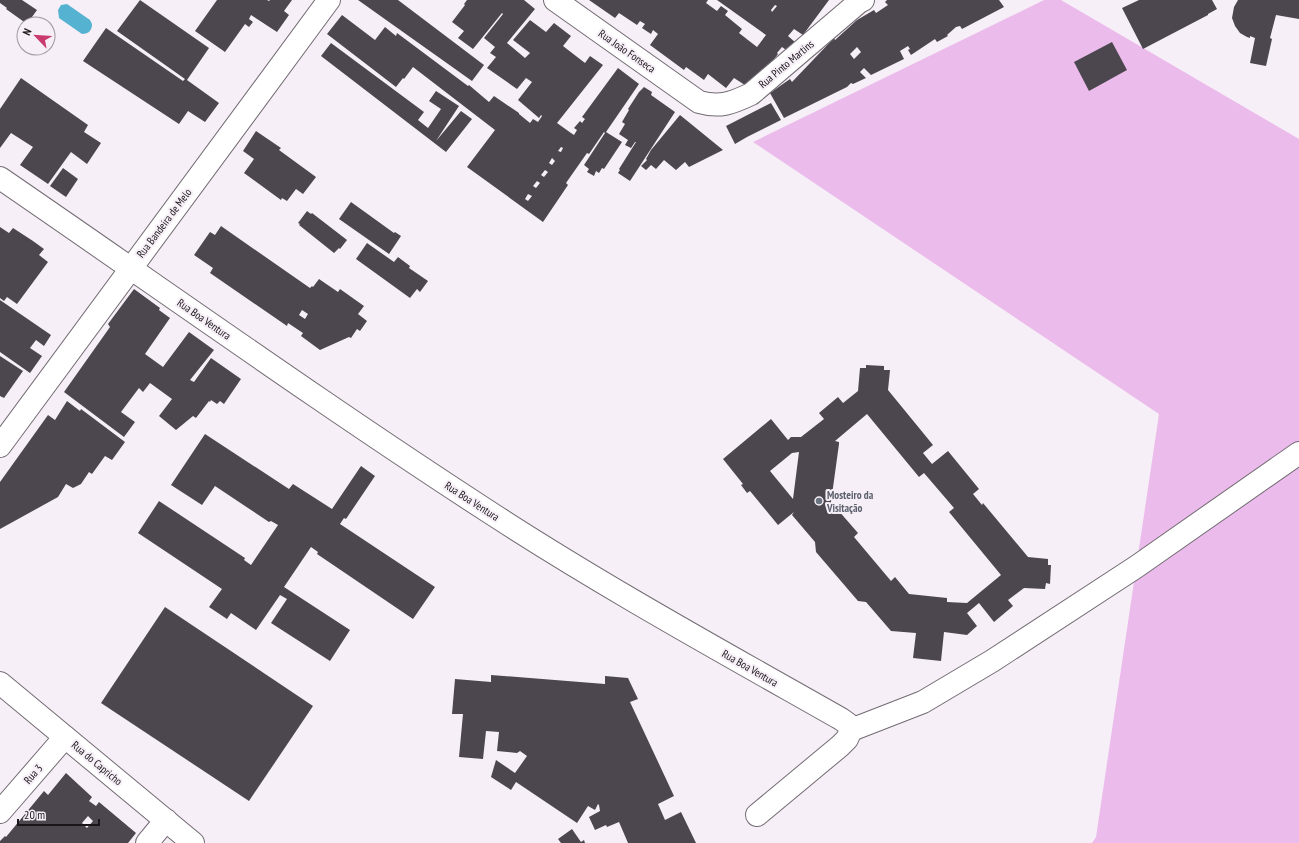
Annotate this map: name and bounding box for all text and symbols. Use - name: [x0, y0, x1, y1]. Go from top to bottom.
- north arrow: [16, 16, 56, 56]
- text: N: [19, 26, 35, 37]
- street label: Rua João Fonseca: [596, 26, 658, 76]
- street label: Rua Pinto Martins: [756, 37, 817, 91]
- street label: Rua Bandeira de Melo: [133, 185, 195, 260]
- street label: Rua Boa Ventura: [174, 295, 234, 343]
- street label: Rua Boa Ventura: [442, 478, 502, 524]
- place label: Mosteiro da Visitação: [826, 488, 874, 515]
- marker: Mosteiro da Visitação: [814, 496, 824, 506]
- street label: Rua Boa Ventura: [720, 646, 780, 690]
- street label: Rua do Capricho: [69, 738, 125, 788]
- street label: Rua 3: [21, 761, 45, 787]
- scale bar: [18, 801, 99, 827]
- text: 20 m: [24, 807, 45, 822]

